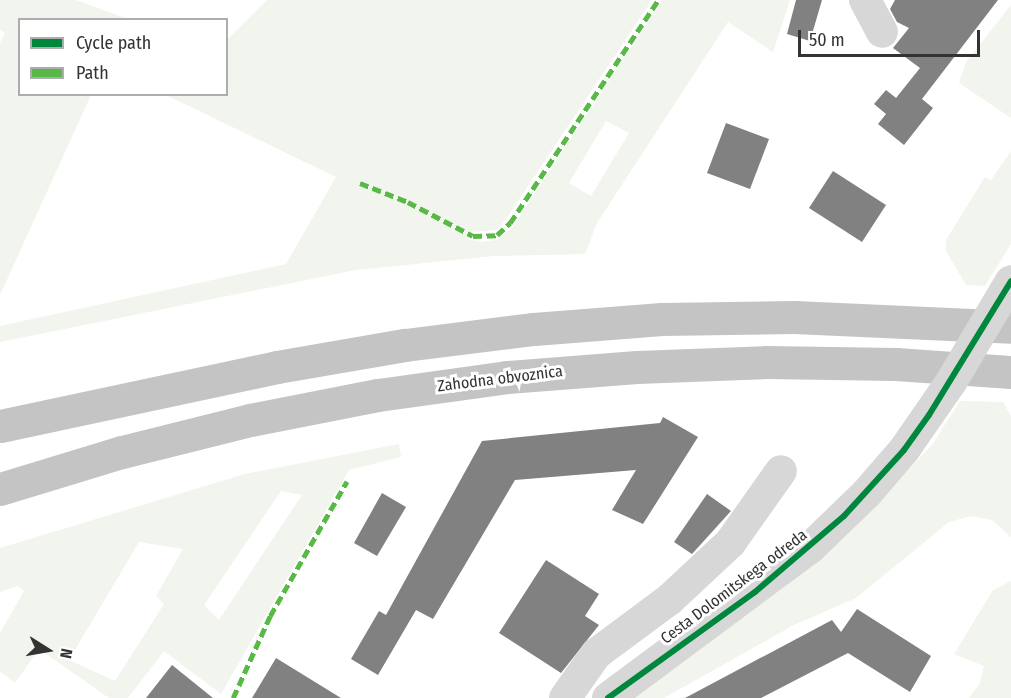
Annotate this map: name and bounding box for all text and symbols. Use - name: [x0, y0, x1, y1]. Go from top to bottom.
- legend: [18, 18, 228, 96]
- scale bar: [801, 18, 982, 56]
- text: 50 m: [809, 29, 845, 51]
- text: Cycle path: [76, 32, 151, 54]
- text: Path: [76, 62, 109, 84]
- street label: Zahodna obvoznica: [436, 362, 564, 396]
- street label: Cesta Dolomitskega odreda: [657, 526, 811, 648]
- north arrow: [18, 620, 78, 680]
- text: N: [56, 647, 76, 660]

